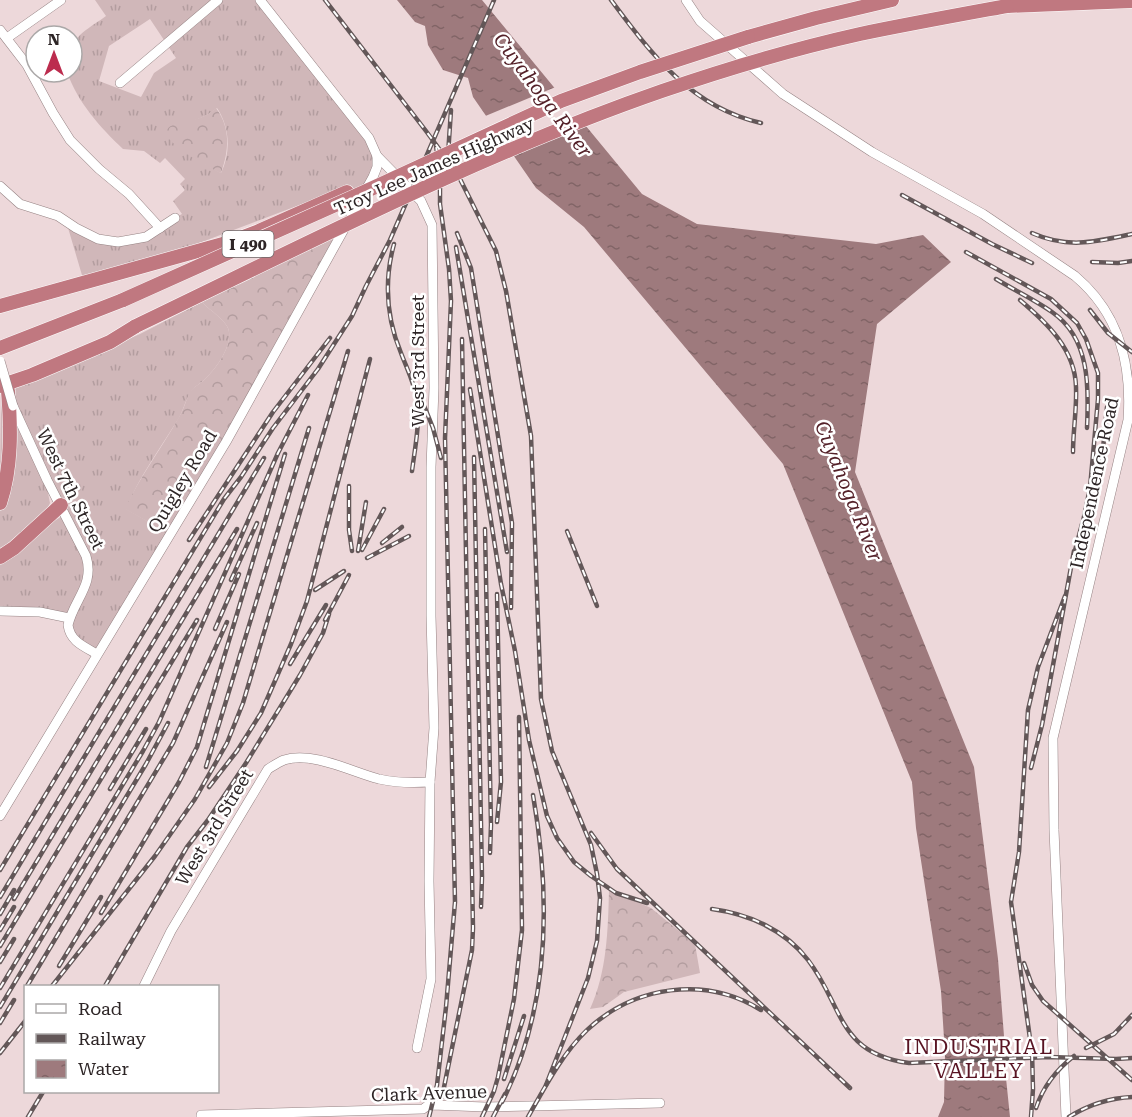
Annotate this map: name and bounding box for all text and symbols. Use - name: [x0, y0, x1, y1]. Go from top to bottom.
- north arrow: [24, 24, 84, 84]
- water label: Cuyahoga River: [488, 28, 598, 162]
- text: N: [48, 30, 60, 49]
- street label: Troy Lee James Highway: [331, 112, 537, 220]
- road number: I 490: [222, 231, 274, 257]
- street label: West 3rd Street: [407, 295, 428, 427]
- street label: Independence Road: [1066, 395, 1123, 571]
- water label: Cuyahoga River: [810, 417, 888, 565]
- street label: West 7th Street: [33, 425, 109, 553]
- street label: Quigley Road: [143, 425, 221, 536]
- street label: West 3rd Street: [171, 765, 257, 889]
- legend: [24, 985, 219, 1093]
- text: Road: [78, 998, 123, 1019]
- text: Railway: [78, 1028, 146, 1049]
- district label: INDUSTRIAL VALLEY: [904, 1035, 1054, 1083]
- text: Water: [78, 1058, 129, 1079]
- street label: Clark Avenue: [371, 1080, 488, 1106]

